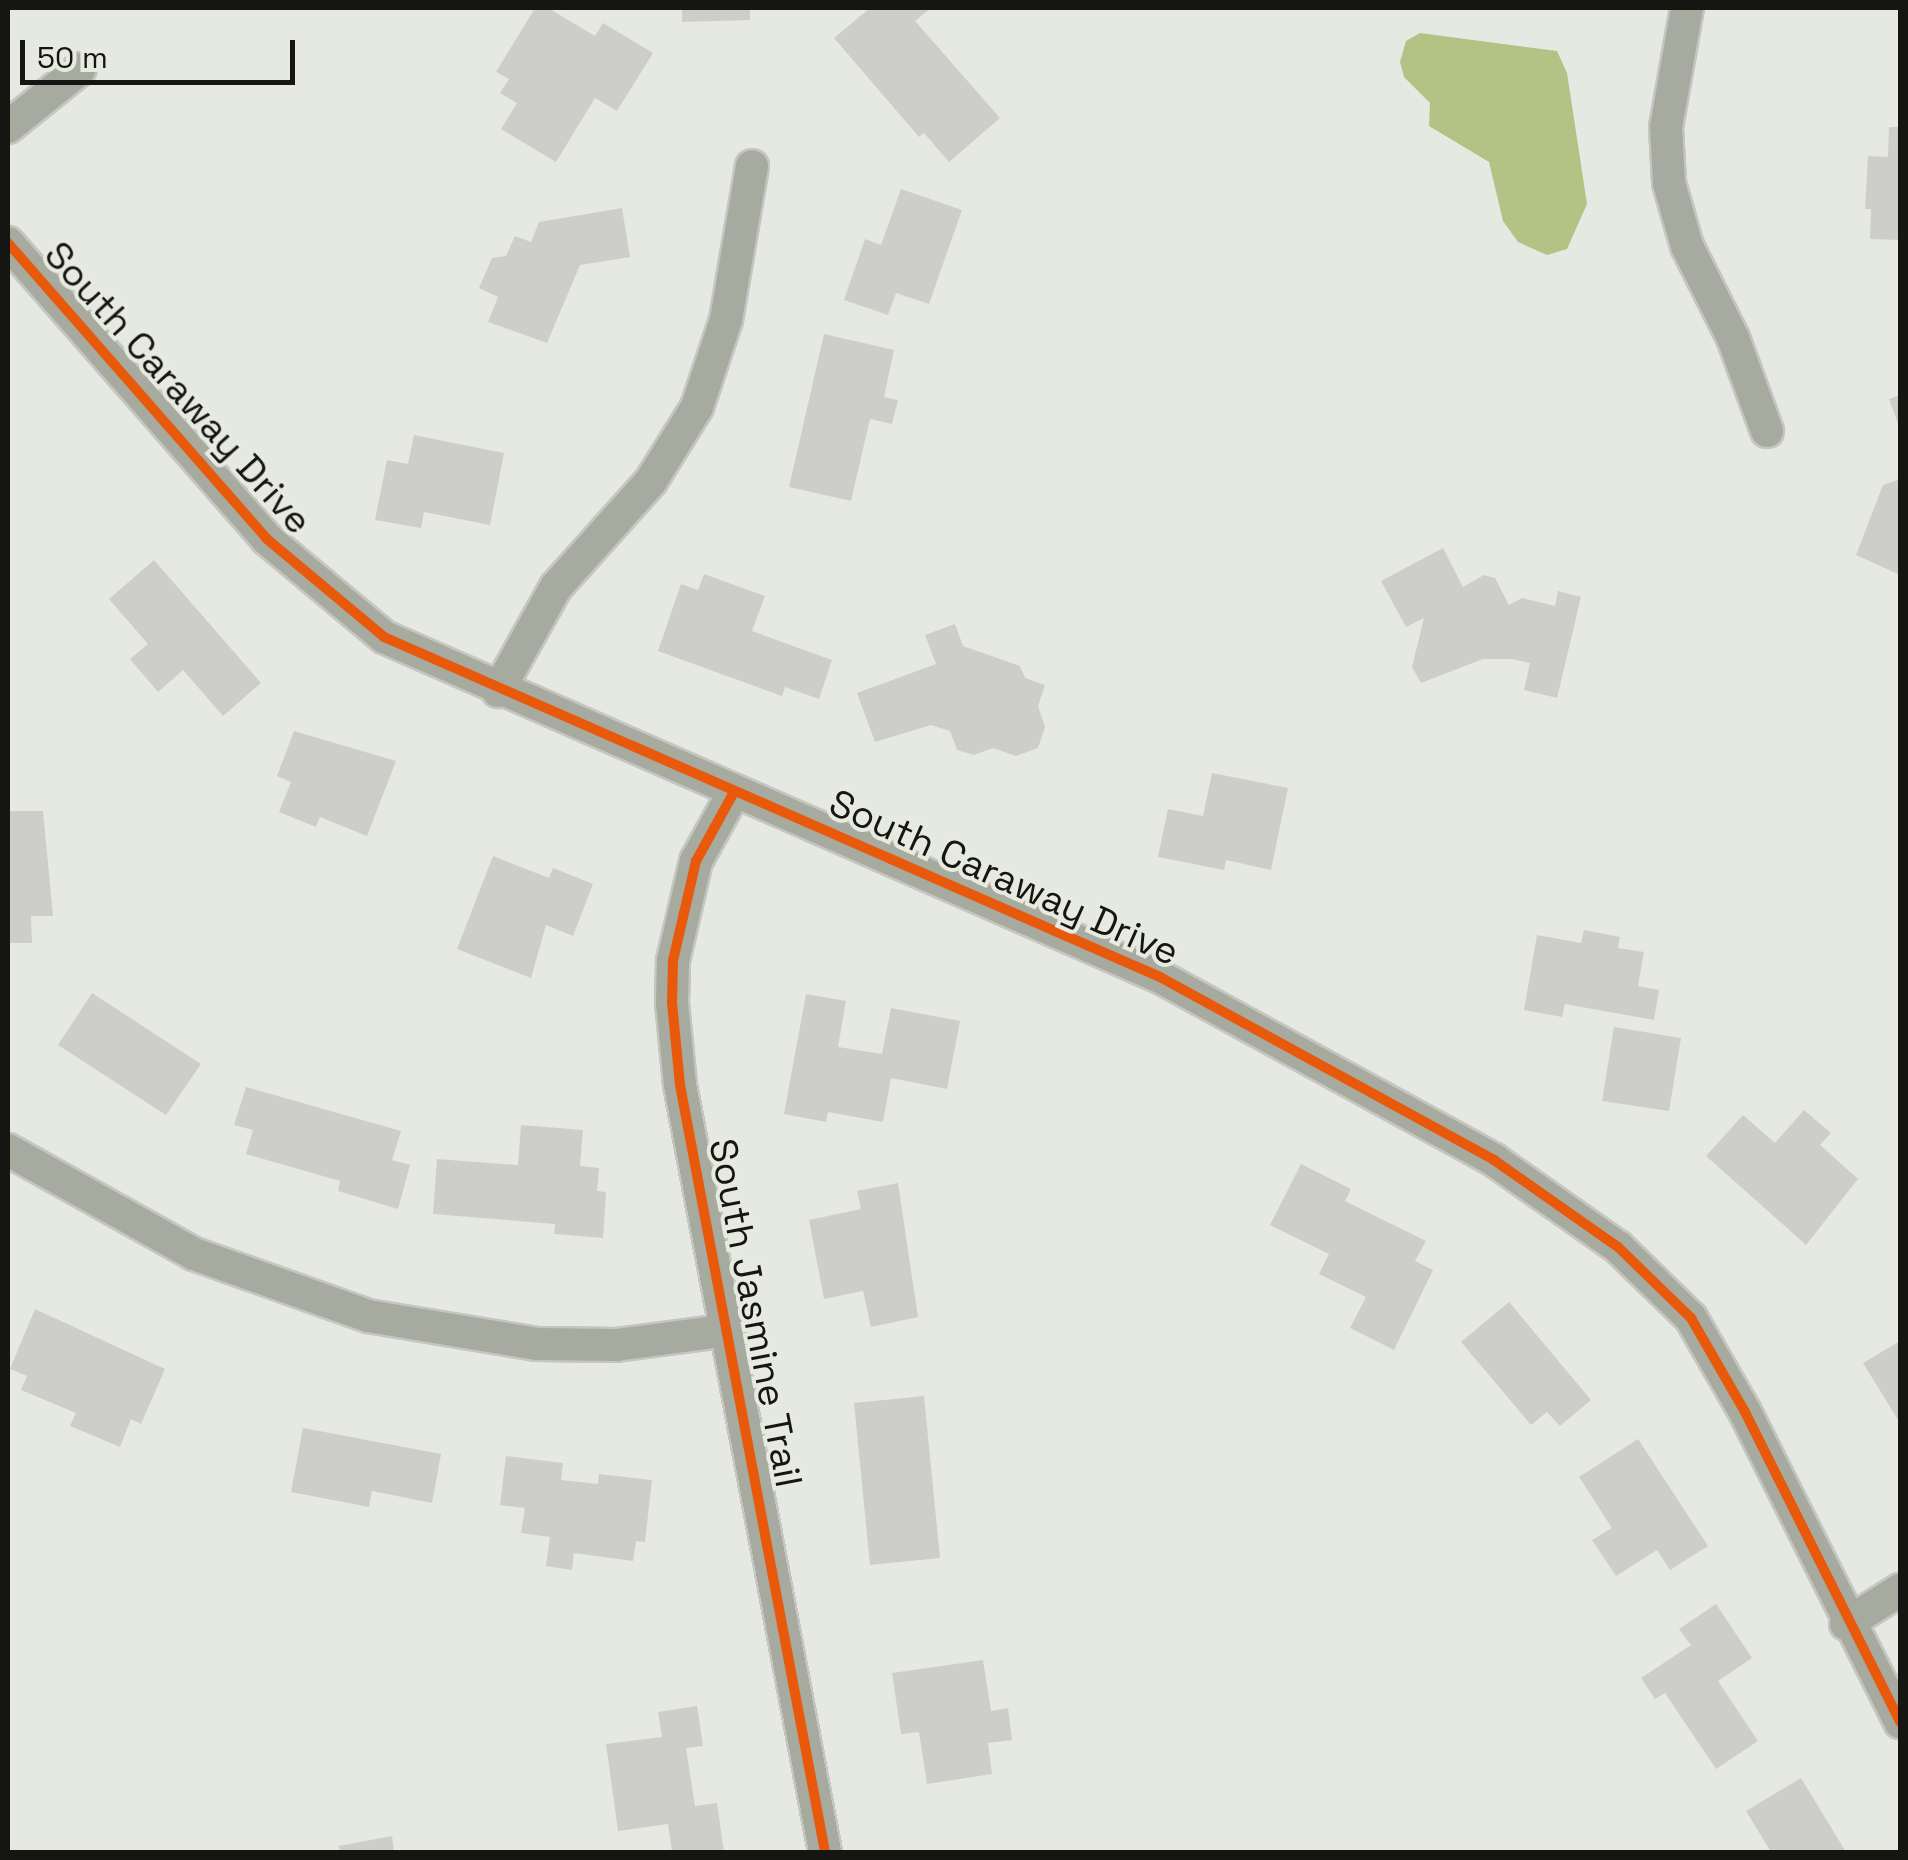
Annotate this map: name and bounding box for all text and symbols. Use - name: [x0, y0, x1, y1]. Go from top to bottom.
- scale bar: [25, 20, 300, 82]
- text: 50 m: [37, 38, 108, 77]
- street label: South Caraway Drive: [35, 232, 321, 544]
- street label: South Caraway Drive: [822, 780, 1186, 976]
- street label: South Jasmine Trail: [699, 1134, 811, 1492]

